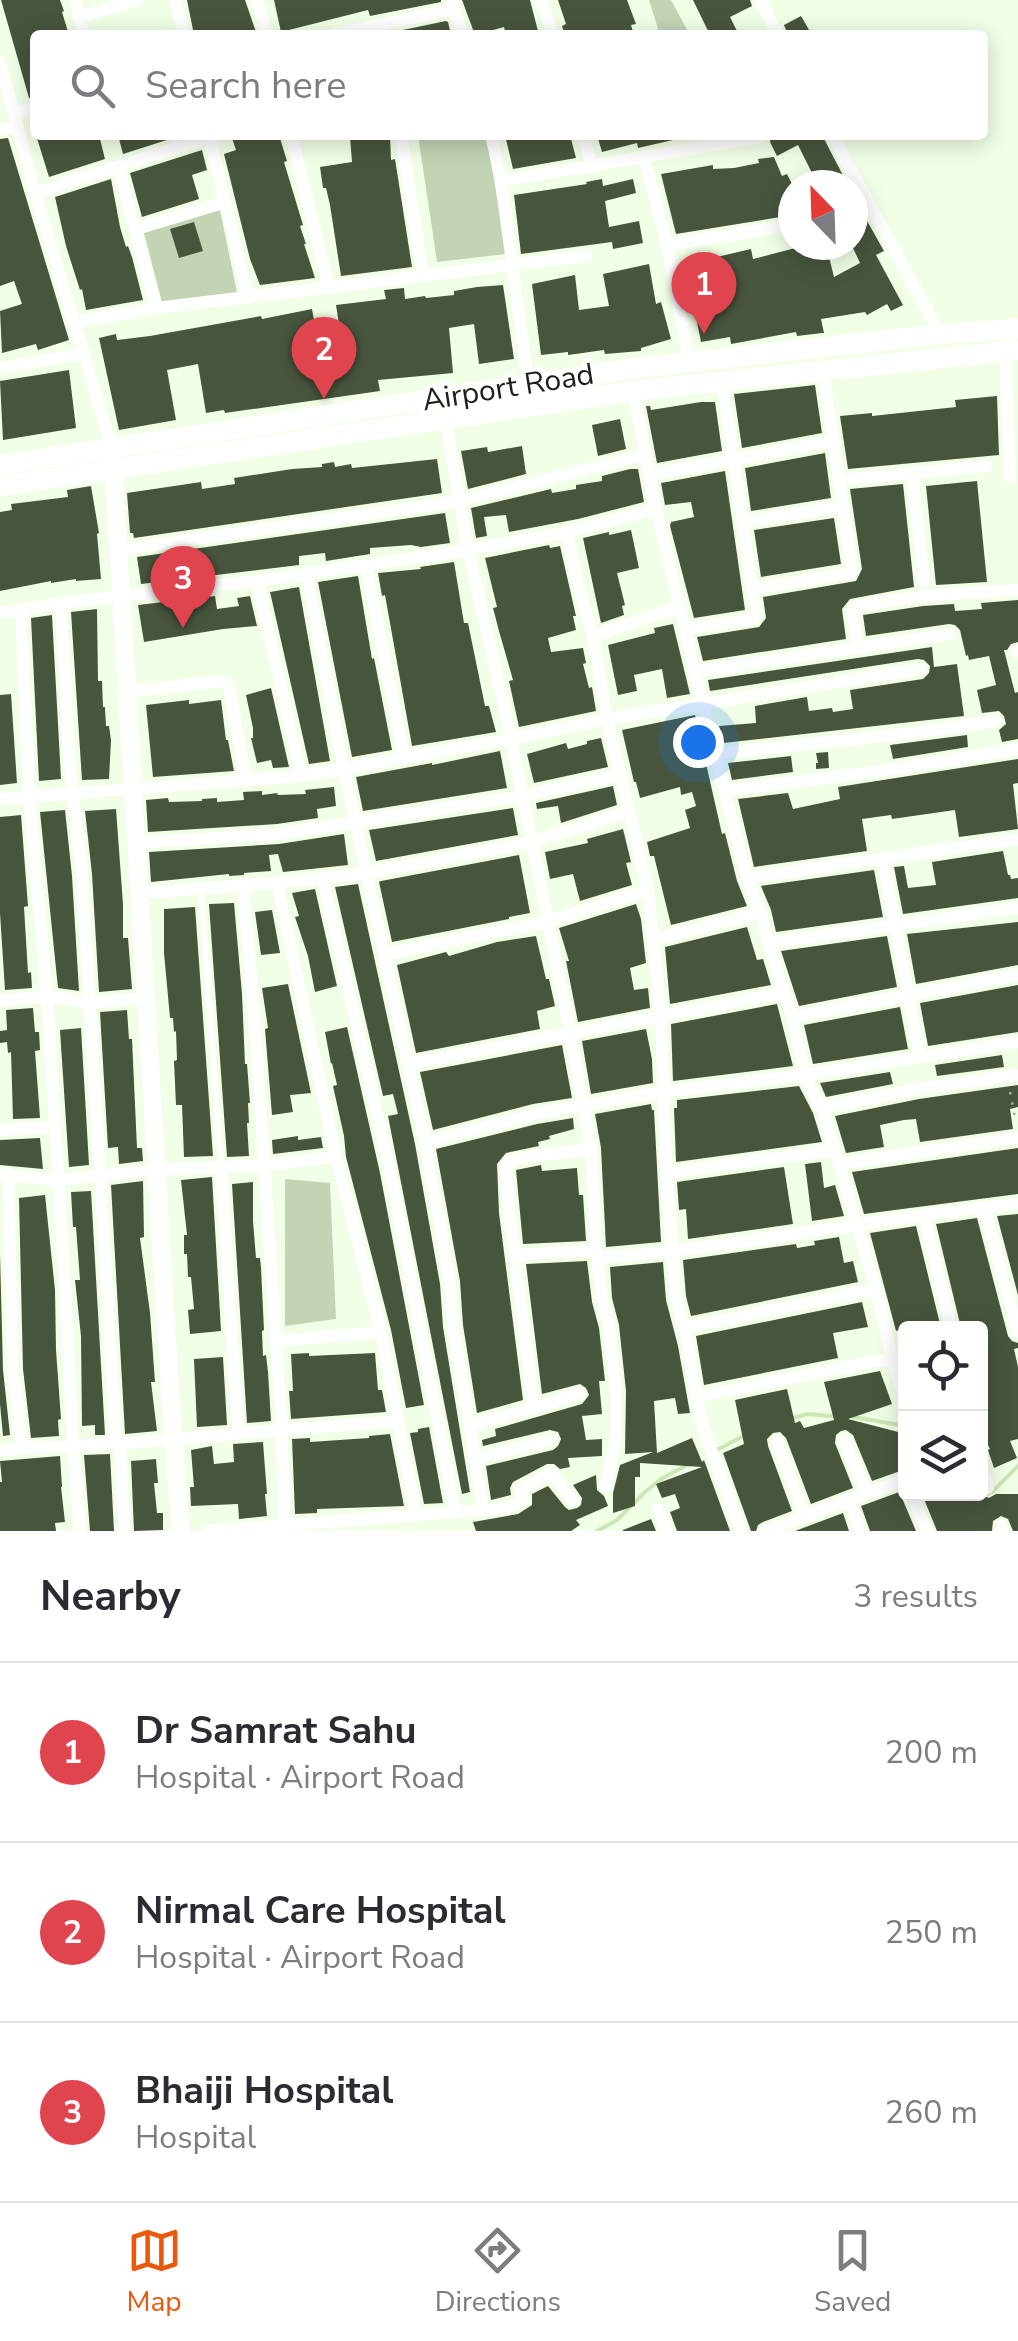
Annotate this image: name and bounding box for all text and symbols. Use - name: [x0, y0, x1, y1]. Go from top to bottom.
- search box: [30, 30, 988, 140]
- icon: search: [65, 58, 120, 113]
- text: Search here: [145, 60, 346, 111]
- north arrow: [778, 170, 868, 260]
- pin: 1: [672, 252, 736, 334]
- pin: 2: [292, 316, 356, 399]
- street label: Airport Road: [419, 354, 597, 421]
- pin: 3: [150, 546, 216, 628]
- your location: [673, 717, 724, 768]
- map controls: [898, 1321, 988, 1501]
- button: locate: [898, 1321, 988, 1411]
- button: layers: [898, 1411, 988, 1501]
- text: Nearby: [40, 1568, 181, 1625]
- text: 3 results: [853, 1575, 978, 1618]
- text: Dr Samrat Sahu: [135, 1705, 417, 1756]
- text: 1: [63, 1731, 82, 1774]
- text: 200 m: [885, 1731, 978, 1774]
- text: Hospital · Airport Road: [135, 1756, 465, 1799]
- text: Nirmal Care Hospital: [135, 1885, 506, 1936]
- text: 2: [63, 1911, 82, 1954]
- text: 250 m: [885, 1911, 978, 1954]
- text: Hospital · Airport Road: [135, 1936, 465, 1979]
- text: Bhaiji Hospital: [135, 2065, 393, 2116]
- text: 3: [63, 2091, 82, 2134]
- text: 260 m: [885, 2091, 978, 2134]
- text: Hospital: [135, 2116, 256, 2159]
- tab: Map: [127, 2223, 182, 2321]
- tab: Directions: [435, 2223, 561, 2321]
- tab: Saved: [814, 2223, 891, 2321]

